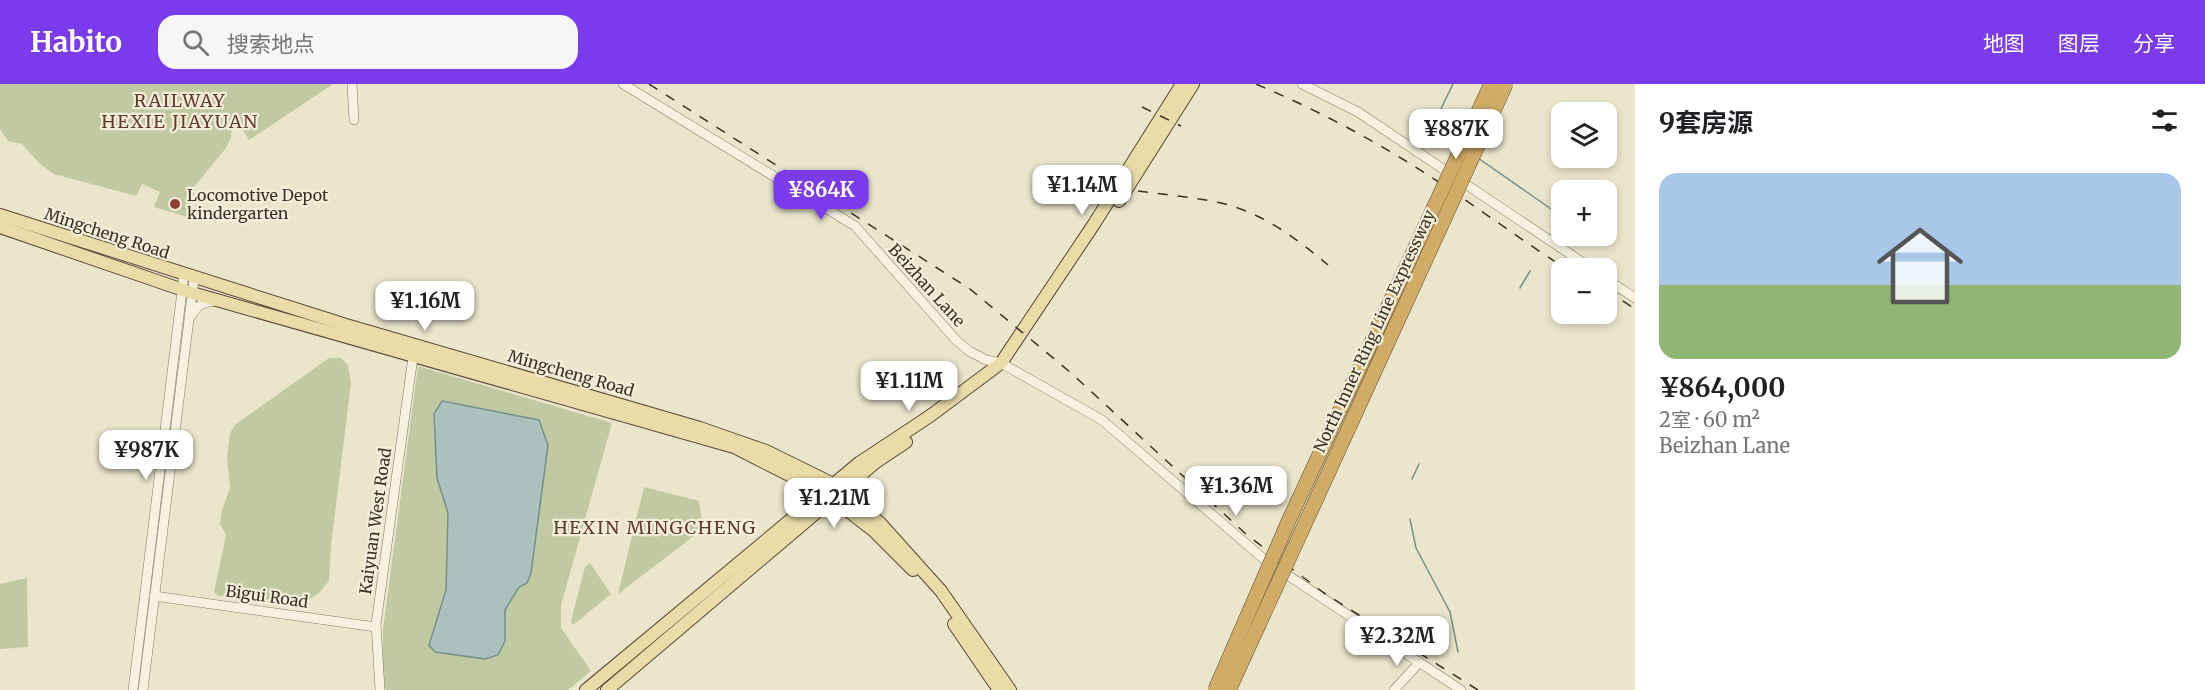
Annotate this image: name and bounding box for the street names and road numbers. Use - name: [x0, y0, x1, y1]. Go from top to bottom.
- street label: Mingcheng Road: [42, 203, 172, 263]
- street label: North Inner Ring Line Expressway: [1309, 206, 1439, 455]
- street label: Beizhan Lane: [885, 239, 969, 331]
- street label: Mingcheng Road: [506, 345, 637, 401]
- street label: Kaiyuan West Road: [355, 446, 395, 596]
- street label: Bigui Road: [224, 580, 310, 612]

